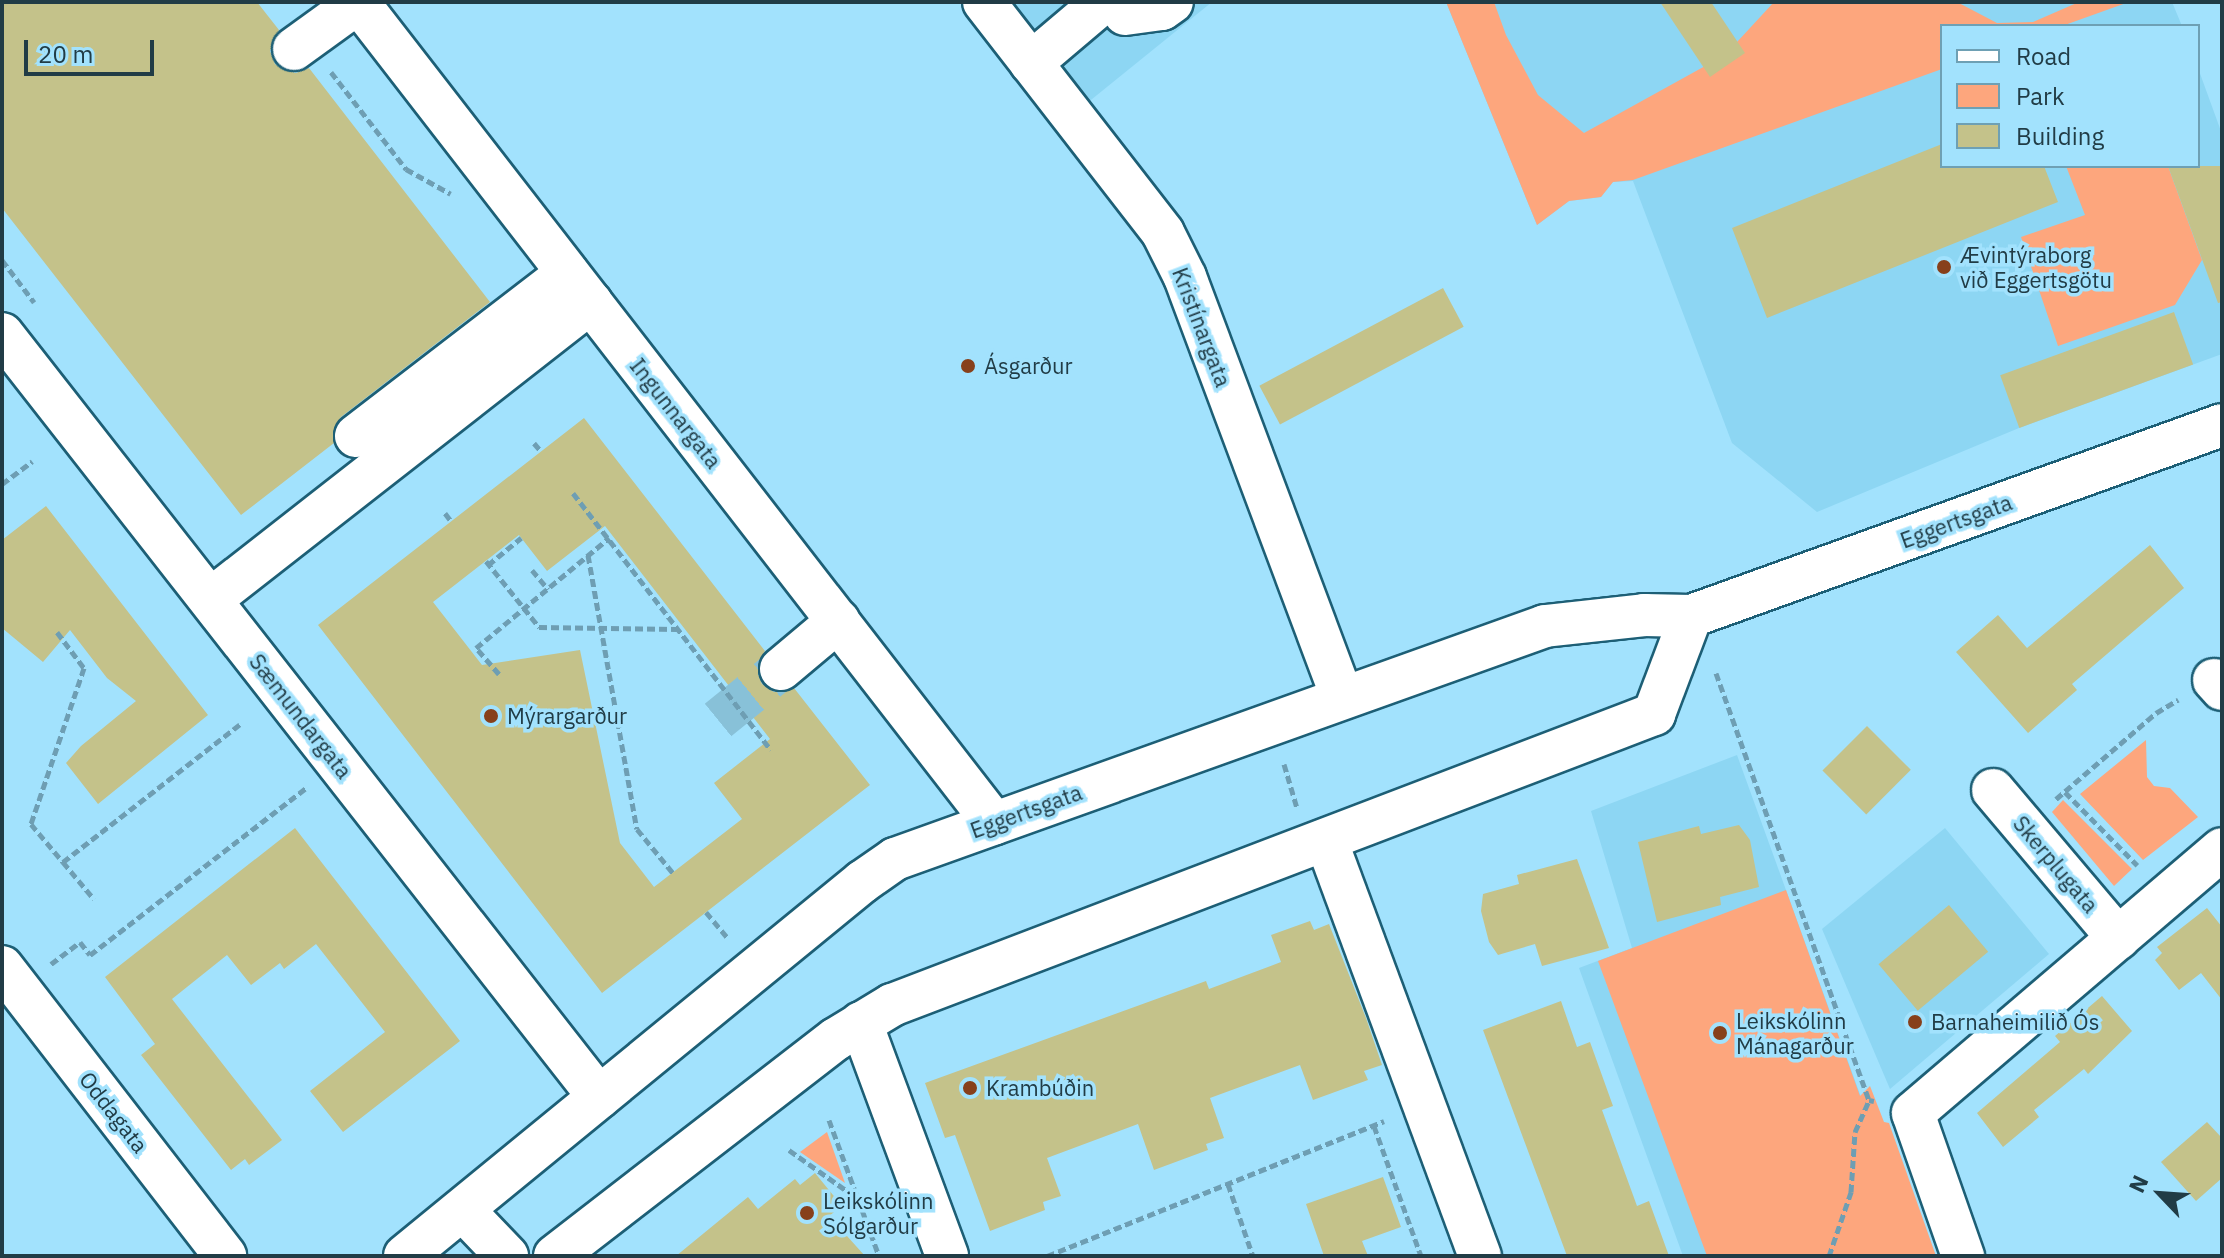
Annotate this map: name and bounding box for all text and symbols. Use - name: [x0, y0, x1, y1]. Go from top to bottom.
- scale bar: [28, 24, 158, 74]
- legend: [1940, 24, 2200, 168]
- text: 20 m: [38, 38, 93, 70]
- text: Road: [2016, 40, 2071, 72]
- text: Park: [2016, 80, 2065, 112]
- text: Building: [2016, 120, 2104, 152]
- place label: Ævintýraborg við Eggertsgötu: [1960, 241, 2112, 292]
- marker: Ævintýraborg við Eggertsgötu: [1935, 258, 1953, 276]
- street label: Kristínargata: [1167, 264, 1237, 390]
- street label: Ingunnargata: [625, 353, 727, 473]
- place label: Ásgarður: [984, 353, 1073, 379]
- marker: Ásgarður: [959, 357, 977, 375]
- street label: Eggertsgata: [1896, 489, 2016, 553]
- street label: Sæmundargata: [244, 648, 358, 784]
- place label: Mýrargarður: [507, 703, 627, 729]
- marker: Mýrargarður: [482, 707, 500, 725]
- street label: Eggertsgata: [966, 779, 1086, 843]
- street label: Skerplugata: [2008, 810, 2104, 918]
- place label: Leikskólinn Mánagarður: [1736, 1007, 1854, 1058]
- place label: Barnaheimilið Ós: [1931, 1009, 2099, 1035]
- marker: Barnaheimilið Ós: [1906, 1013, 1924, 1031]
- marker: Leikskólinn Mánagarður: [1711, 1024, 1729, 1042]
- street label: Oddagata: [74, 1066, 154, 1158]
- place label: Krambúðin: [986, 1075, 1094, 1101]
- marker: Krambúðin: [961, 1079, 979, 1097]
- north arrow: [2120, 1154, 2200, 1234]
- text: N: [2121, 1170, 2154, 1197]
- place label: Leikskólinn Sólgarður: [823, 1187, 933, 1238]
- marker: Leikskólinn Sólgarður: [798, 1204, 816, 1222]

